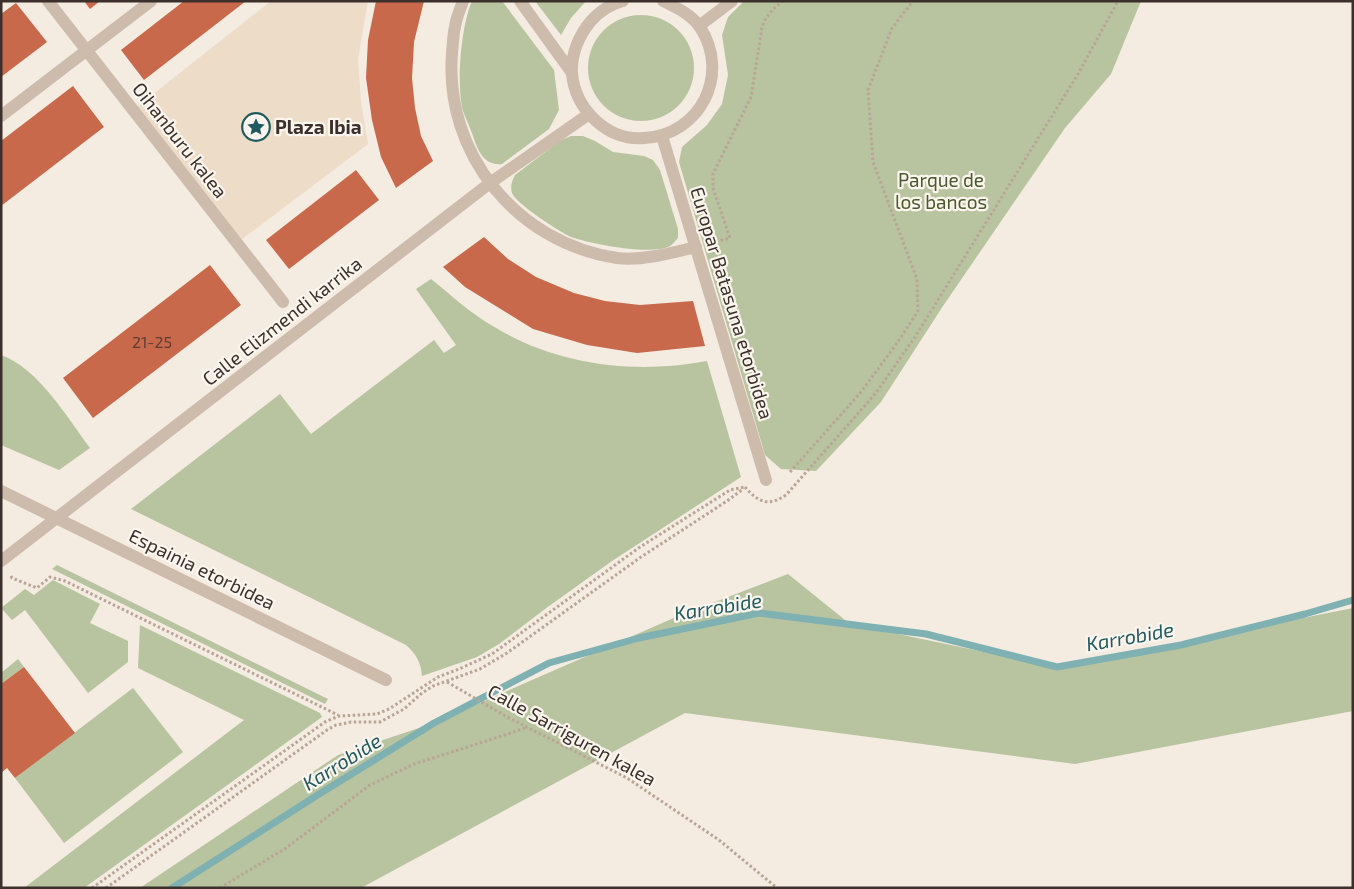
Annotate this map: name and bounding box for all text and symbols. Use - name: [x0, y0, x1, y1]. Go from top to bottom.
- street label: Oihanburu kalea: [128, 77, 233, 202]
- place icon: Plaza Ibia: [241, 112, 271, 142]
- place label: Plaza Ibia: [275, 115, 362, 138]
- park label: Parque de los bancos: [895, 168, 987, 213]
- street label: Europar Batasuna etorbidea: [686, 184, 779, 422]
- street label: Calle Elizmendi karrika: [198, 251, 366, 390]
- house number: 21-25: [132, 332, 172, 351]
- street label: Espainia etorbidea: [125, 523, 279, 614]
- water label: Karrobide: [672, 587, 764, 625]
- water label: Karrobide: [1084, 616, 1176, 656]
- street label: Calle Sarriguren kalea: [484, 679, 660, 790]
- water label: Karrobide: [298, 727, 386, 795]

